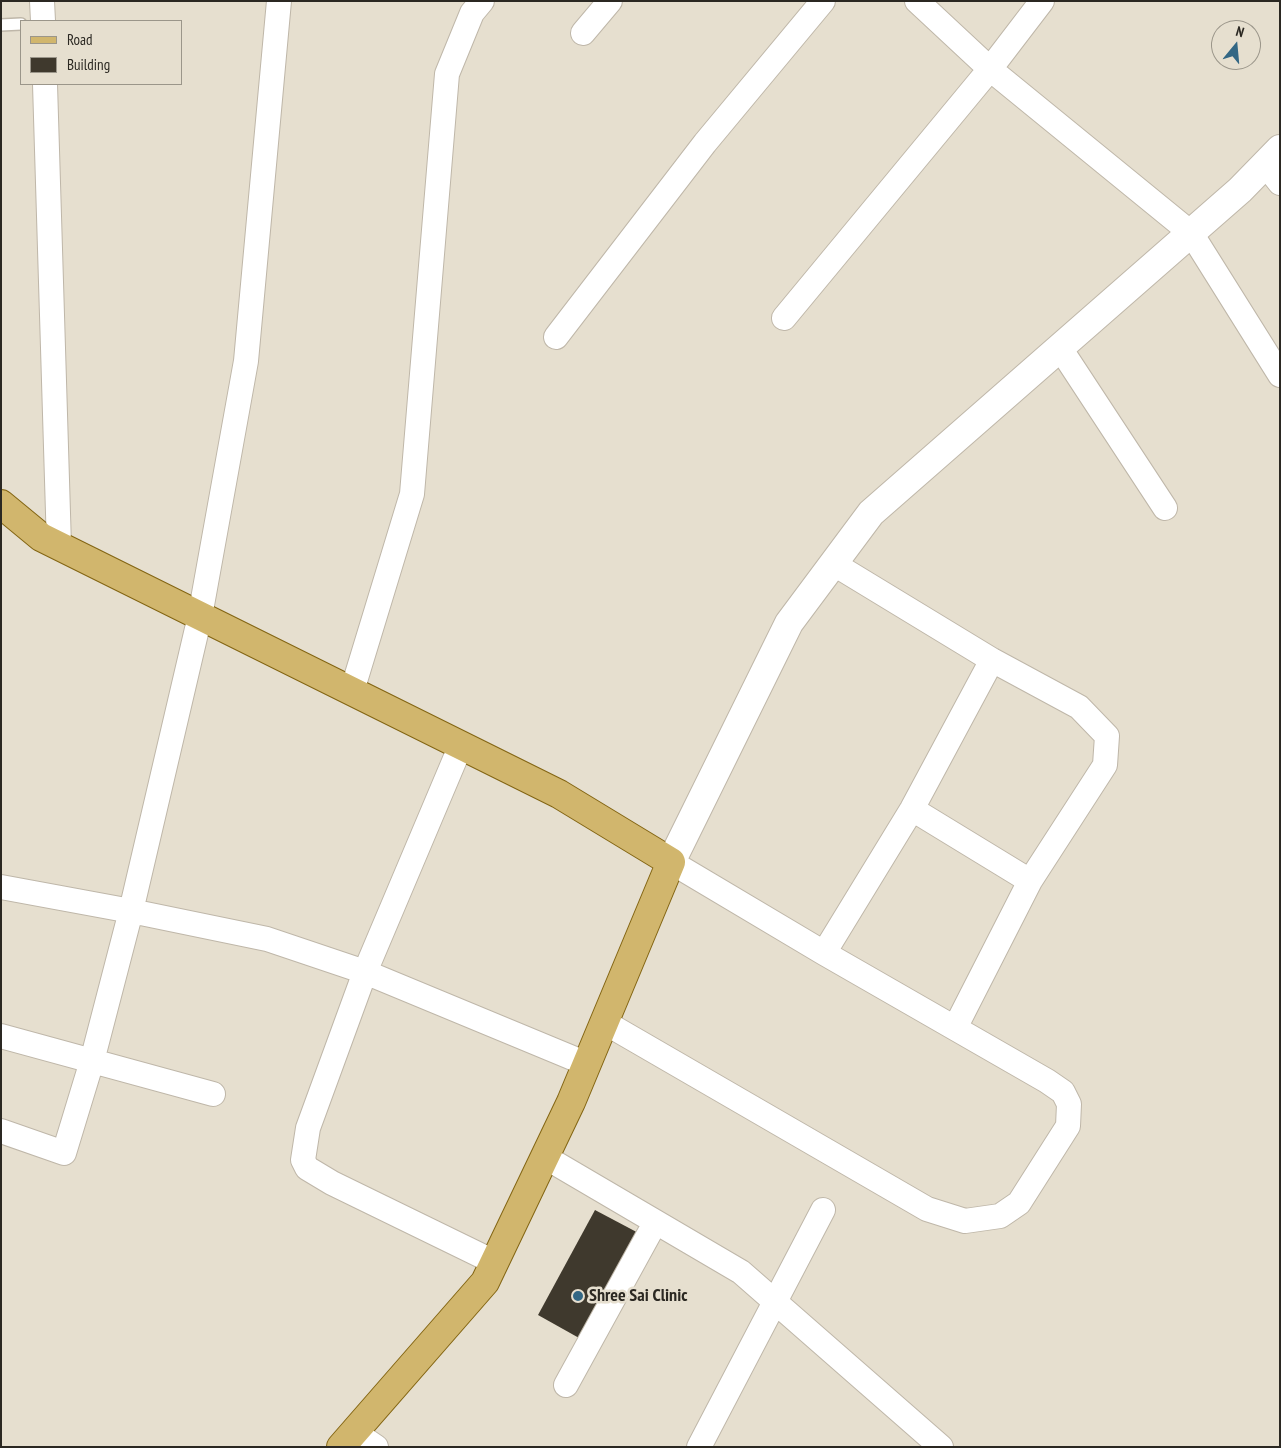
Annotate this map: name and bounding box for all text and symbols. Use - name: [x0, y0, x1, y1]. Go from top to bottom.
- legend: [20, 20, 182, 85]
- north arrow: [1211, 20, 1261, 70]
- text: N: [1234, 22, 1246, 41]
- text: Road: [67, 30, 93, 49]
- text: Building: [67, 55, 110, 74]
- place label: Shree Sai Clinic: [589, 1285, 688, 1307]
- marker: Shree Sai Clinic: [571, 1289, 585, 1303]

